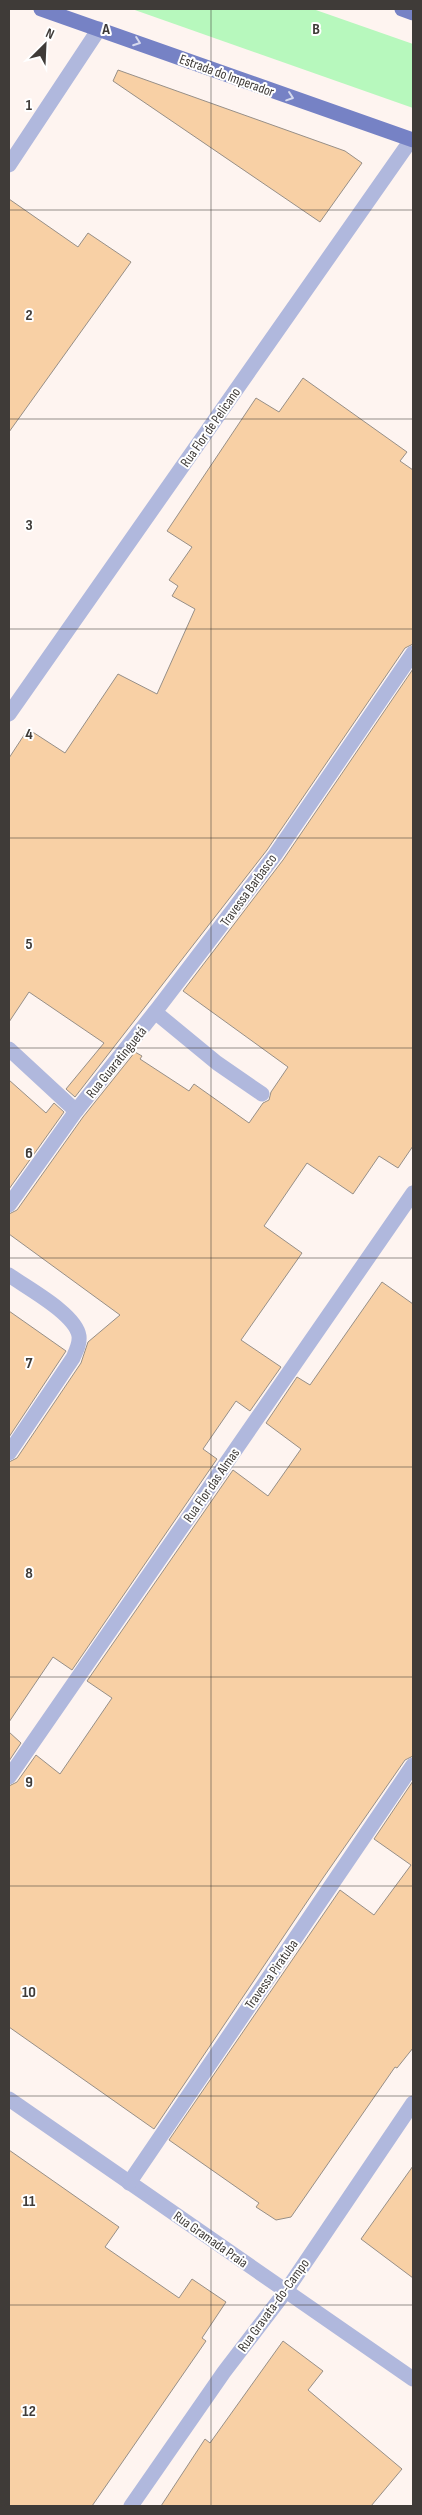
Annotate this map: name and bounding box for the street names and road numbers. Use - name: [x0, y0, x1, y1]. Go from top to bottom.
- street label: Estrada do Imperador: [177, 50, 277, 101]
- street label: Rua Flor de Pelicano: [177, 384, 244, 470]
- street label: Travessa Barbasco: [216, 851, 280, 930]
- street label: Rua Guaratinguetá: [82, 1023, 150, 1101]
- street label: Rua Flor das Almas: [180, 1445, 243, 1526]
- street label: Travessa Piratuba: [241, 1936, 302, 2012]
- street label: Rua Gramada Praia: [170, 2207, 251, 2271]
- street label: Rua Gravata-do-Campo: [234, 2255, 313, 2355]

